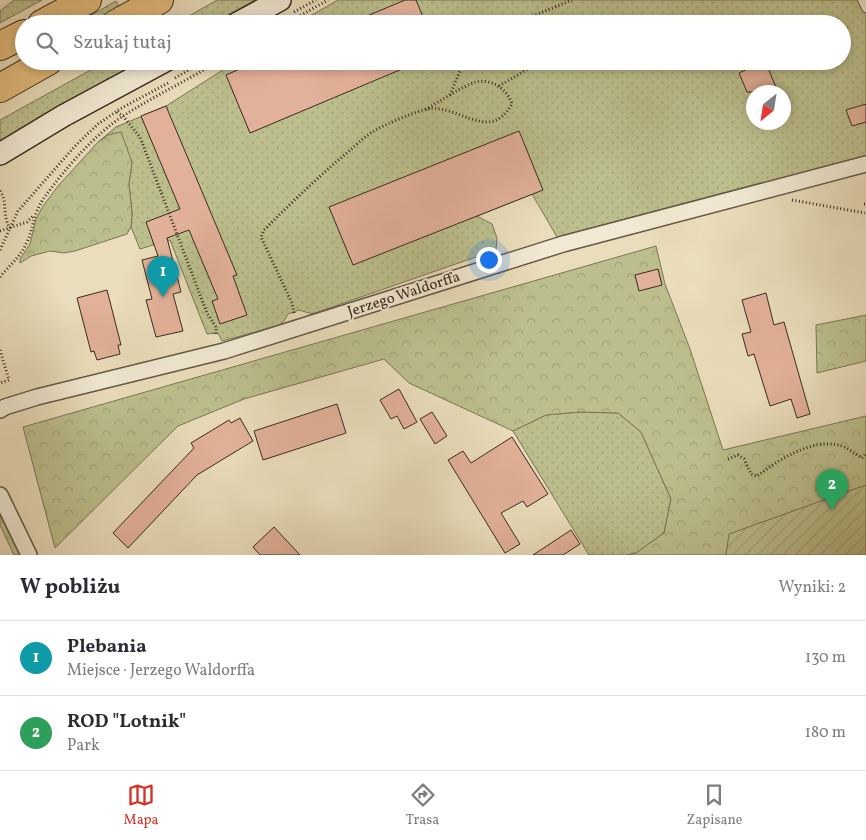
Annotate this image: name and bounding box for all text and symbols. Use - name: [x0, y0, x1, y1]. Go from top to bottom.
- search box: [15, 15, 851, 70]
- icon: search: [33, 29, 61, 57]
- text: Szukaj tutaj: [73, 30, 172, 56]
- north arrow: [746, 85, 791, 130]
- your location: [476, 247, 502, 273]
- pin: 1: [147, 256, 179, 297]
- street label: Jerzego Waldorffa: [345, 267, 463, 323]
- pin: 2: [816, 469, 848, 510]
- text: W pobliżu: [20, 573, 120, 602]
- text: Wyniki: 2: [778, 577, 846, 599]
- text: Plebania: [67, 634, 147, 660]
- text: 1: [33, 647, 39, 669]
- text: 130 m: [805, 647, 846, 669]
- text: Miejsce · Jerzego Waldorffa: [67, 660, 255, 682]
- text: ROD "Lotnik": [67, 709, 186, 735]
- text: 2: [32, 722, 40, 744]
- text: 180 m: [805, 722, 846, 744]
- text: Park: [67, 735, 100, 757]
- tab: Mapa: [124, 781, 159, 830]
- tab: Trasa: [406, 781, 439, 830]
- tab: Zapisane: [686, 781, 742, 830]

